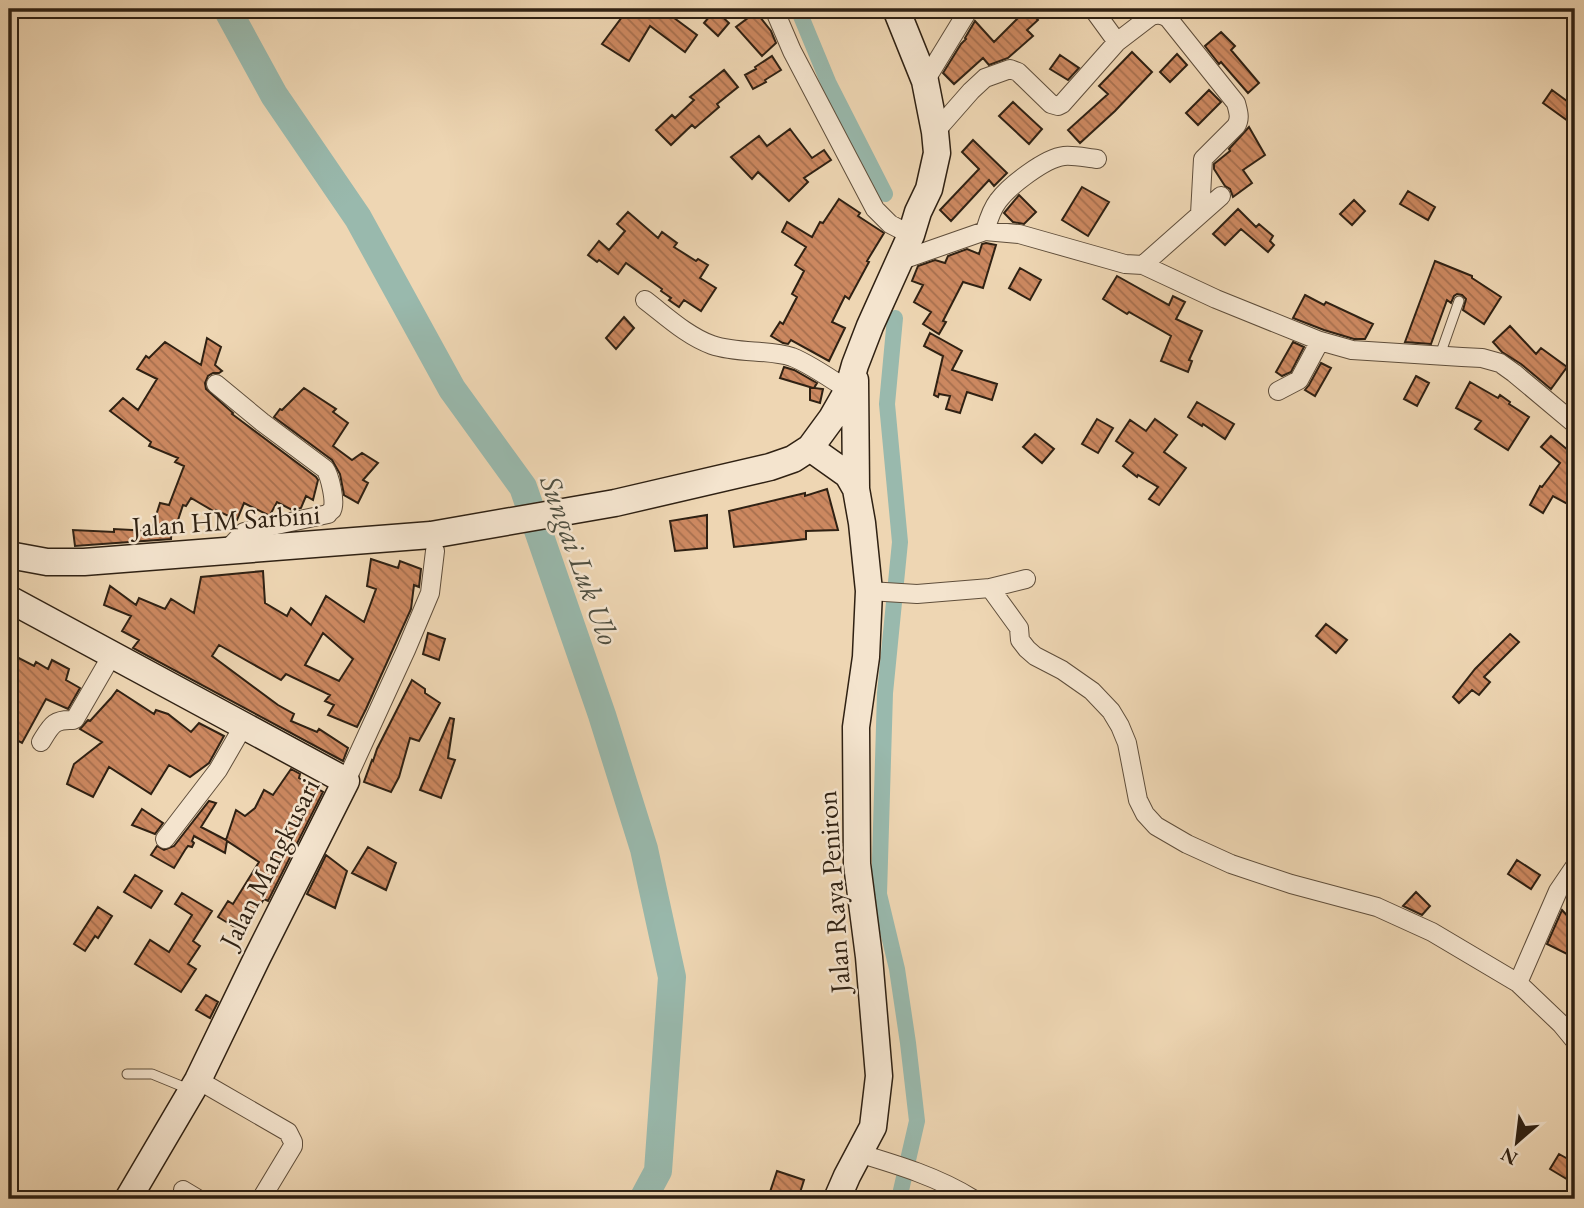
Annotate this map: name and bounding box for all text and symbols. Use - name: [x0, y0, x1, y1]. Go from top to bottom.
- water label: Sungai Luk Ulo: [531, 469, 629, 650]
- street label: Jalan HM Sarbini: [129, 495, 322, 545]
- street label: Jalan Mangkusari: [210, 772, 327, 956]
- street label: Jalan Raya Peniron: [808, 789, 858, 997]
- north arrow: [1482, 1106, 1552, 1176]
- text: N: [1496, 1142, 1522, 1171]

